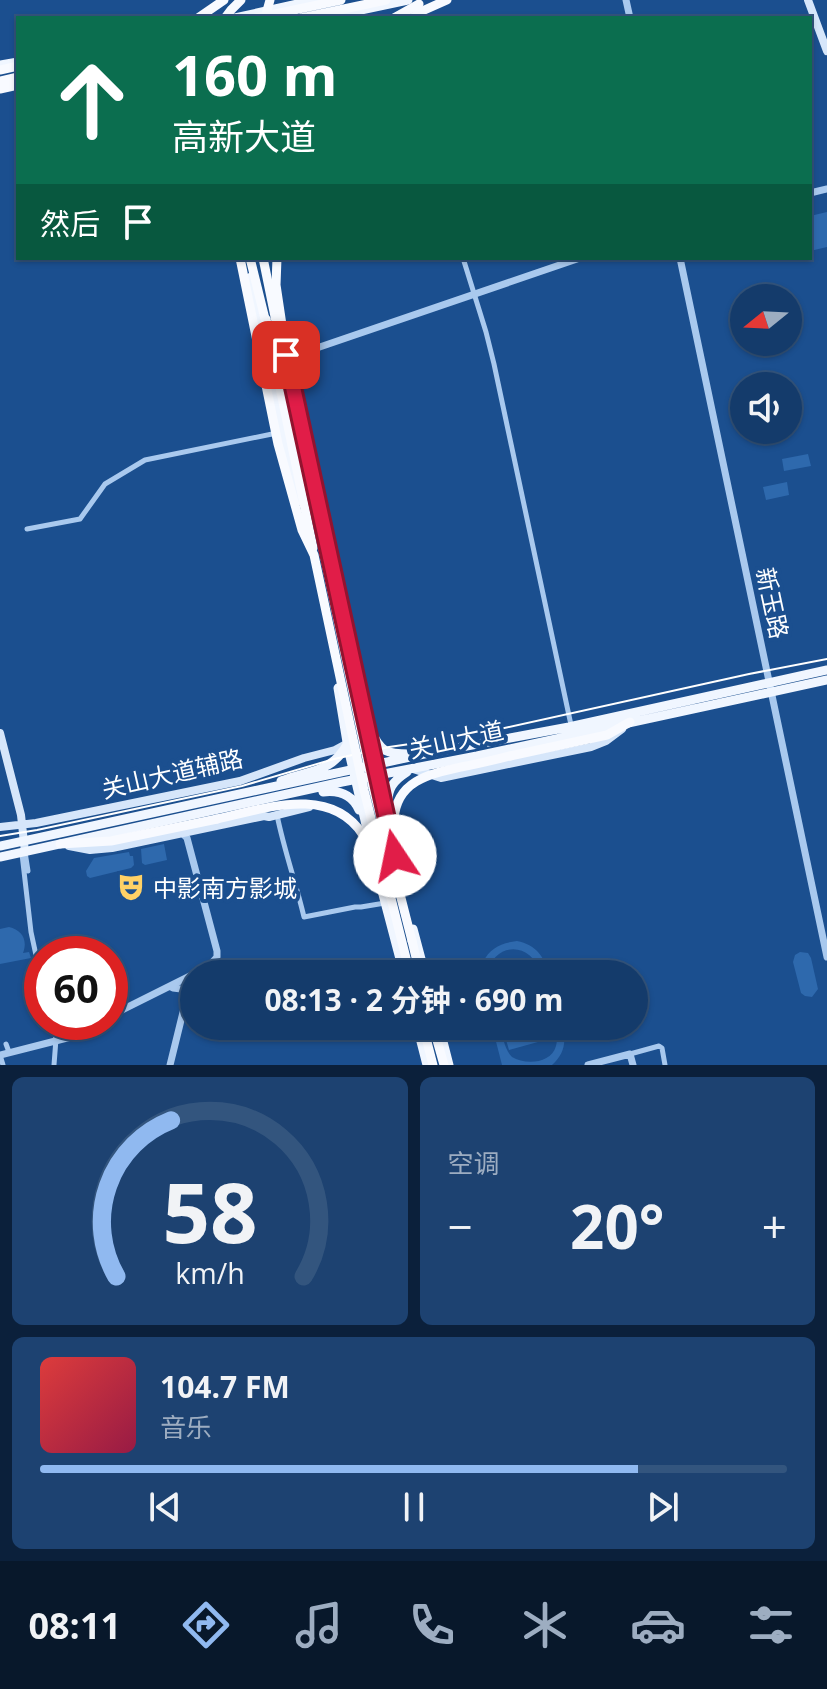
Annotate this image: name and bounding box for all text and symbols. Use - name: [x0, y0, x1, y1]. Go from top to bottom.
- text: 160 m: [172, 36, 338, 112]
- icon: ahead: [40, 48, 144, 152]
- text: 高新大道: [172, 112, 316, 161]
- icon: arrive: [116, 200, 160, 244]
- text: 然后: [40, 203, 100, 244]
- north arrow: [730, 284, 802, 356]
- map controls: [730, 284, 802, 444]
- pin: [252, 321, 320, 389]
- icon: arrive: [264, 333, 308, 377]
- button: sound: [730, 372, 802, 444]
- street label: 新玉路: [749, 564, 797, 642]
- street label: 关山大道: [406, 713, 506, 765]
- street label: 关山大道辅路: [98, 741, 246, 805]
- position arrow: [353, 814, 437, 898]
- place label: 中影南方影城: [153, 871, 297, 904]
- theatre icon: 中影南方影城: [116, 872, 146, 902]
- speed limit sign: 60: [24, 936, 128, 1040]
- text: 08:13 · 2 分钟 · 690 m: [264, 979, 564, 1020]
- text: 空调: [448, 1145, 500, 1181]
- text: 58: [162, 1154, 257, 1267]
- text: 20°: [570, 1185, 664, 1267]
- text: −: [448, 1196, 473, 1256]
- text: +: [762, 1196, 787, 1256]
- text: km/h: [175, 1253, 244, 1292]
- text: 104.7 FM: [160, 1366, 290, 1407]
- text: 音乐: [160, 1409, 212, 1445]
- icon: previous: [143, 1485, 187, 1529]
- icon: pause: [392, 1485, 436, 1529]
- icon: next: [641, 1485, 685, 1529]
- icon: directions: [178, 1597, 234, 1653]
- icon: music: [291, 1597, 347, 1653]
- icon: phone: [404, 1597, 460, 1653]
- icon: climate: [517, 1597, 573, 1653]
- icon: car: [630, 1597, 686, 1653]
- icon: filters: [743, 1597, 799, 1653]
- text: 08:11: [28, 1601, 121, 1650]

